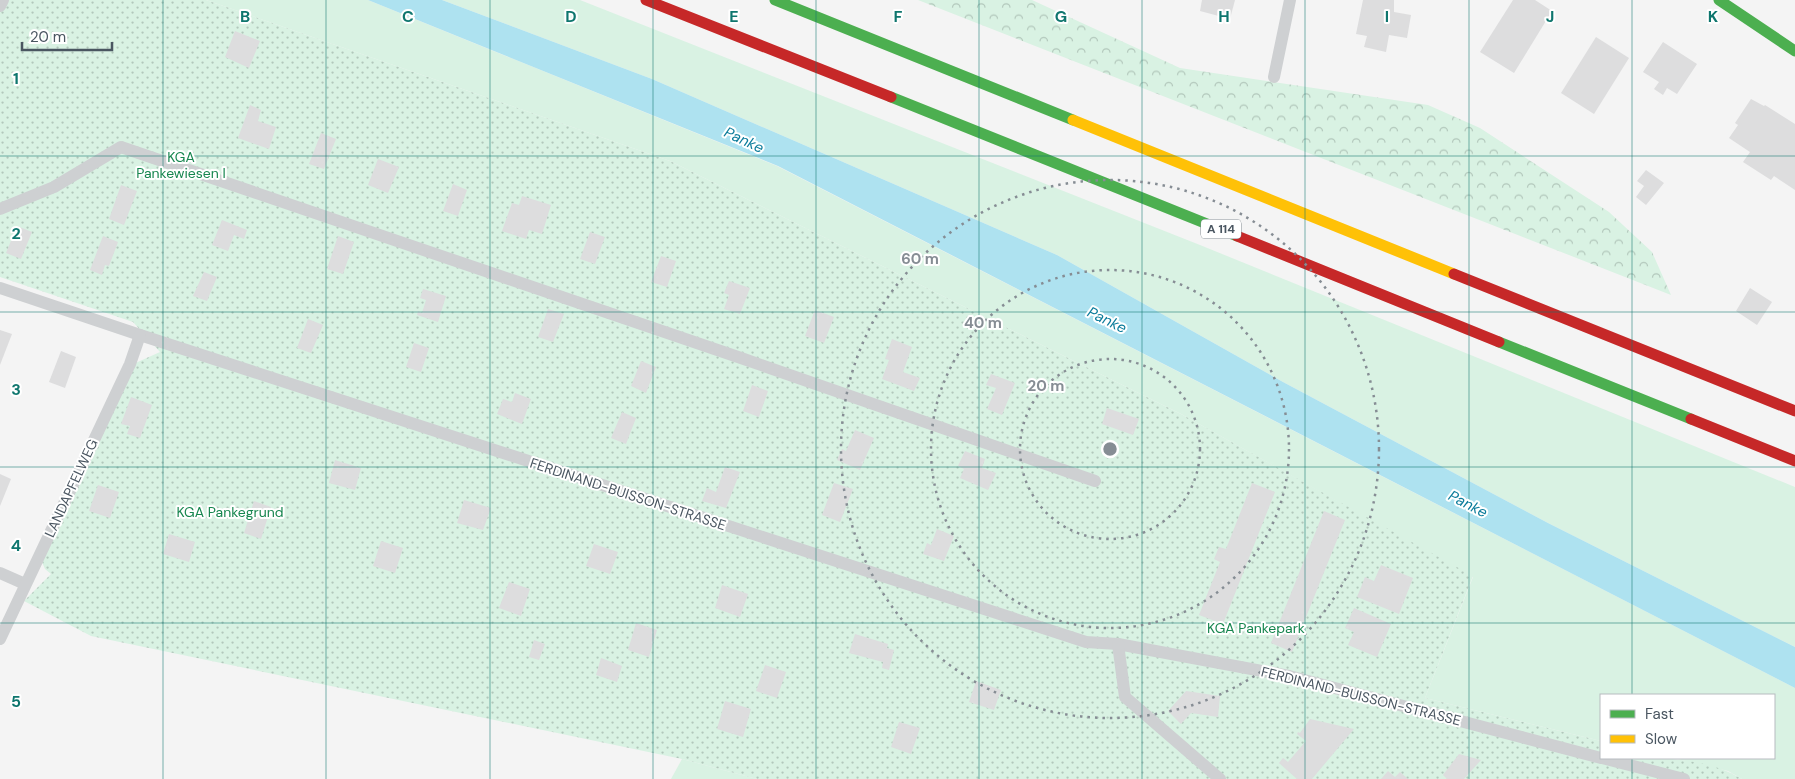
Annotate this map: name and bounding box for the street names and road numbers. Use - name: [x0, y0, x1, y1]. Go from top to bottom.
- road number: A 114: [1201, 220, 1241, 238]
- street label: LANDAPFELWEG: [40, 436, 102, 540]
- street label: FERDINAND-BUISSON-STRASSE: [528, 454, 728, 534]
- street label: FERDINAND-BUISSON-STRASSE: [1259, 662, 1463, 730]

